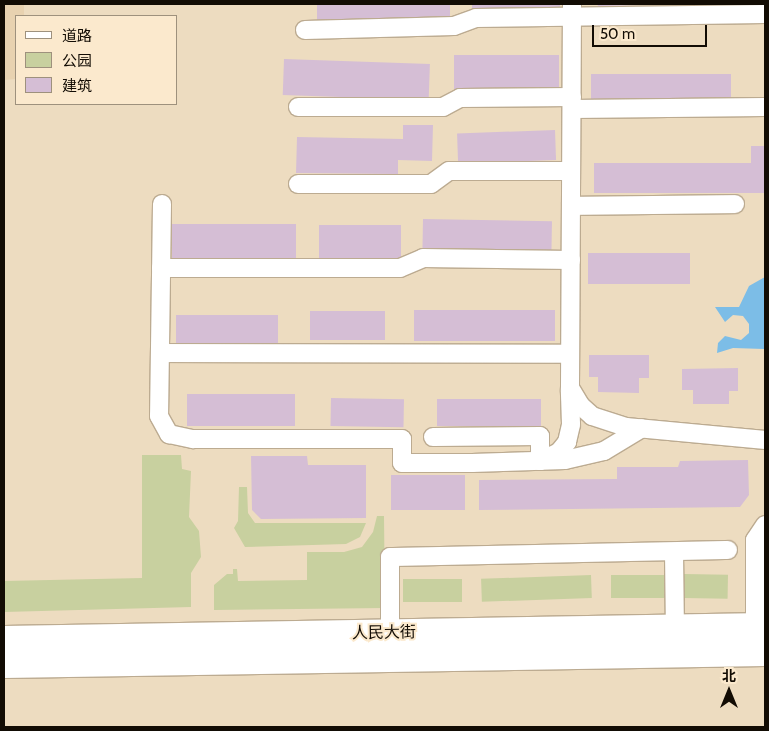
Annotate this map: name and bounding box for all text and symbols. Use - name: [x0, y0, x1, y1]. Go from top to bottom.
- legend: [15, 15, 178, 105]
- scale bar: [594, 15, 709, 47]
- text: 50 m: [600, 25, 635, 43]
- text: 道路: [62, 27, 92, 45]
- text: 公园: [62, 52, 92, 70]
- text: 建筑: [62, 77, 92, 95]
- street label: 人民大街: [352, 623, 416, 643]
- north arrow: [704, 666, 754, 716]
- text: 北: [722, 667, 736, 685]

